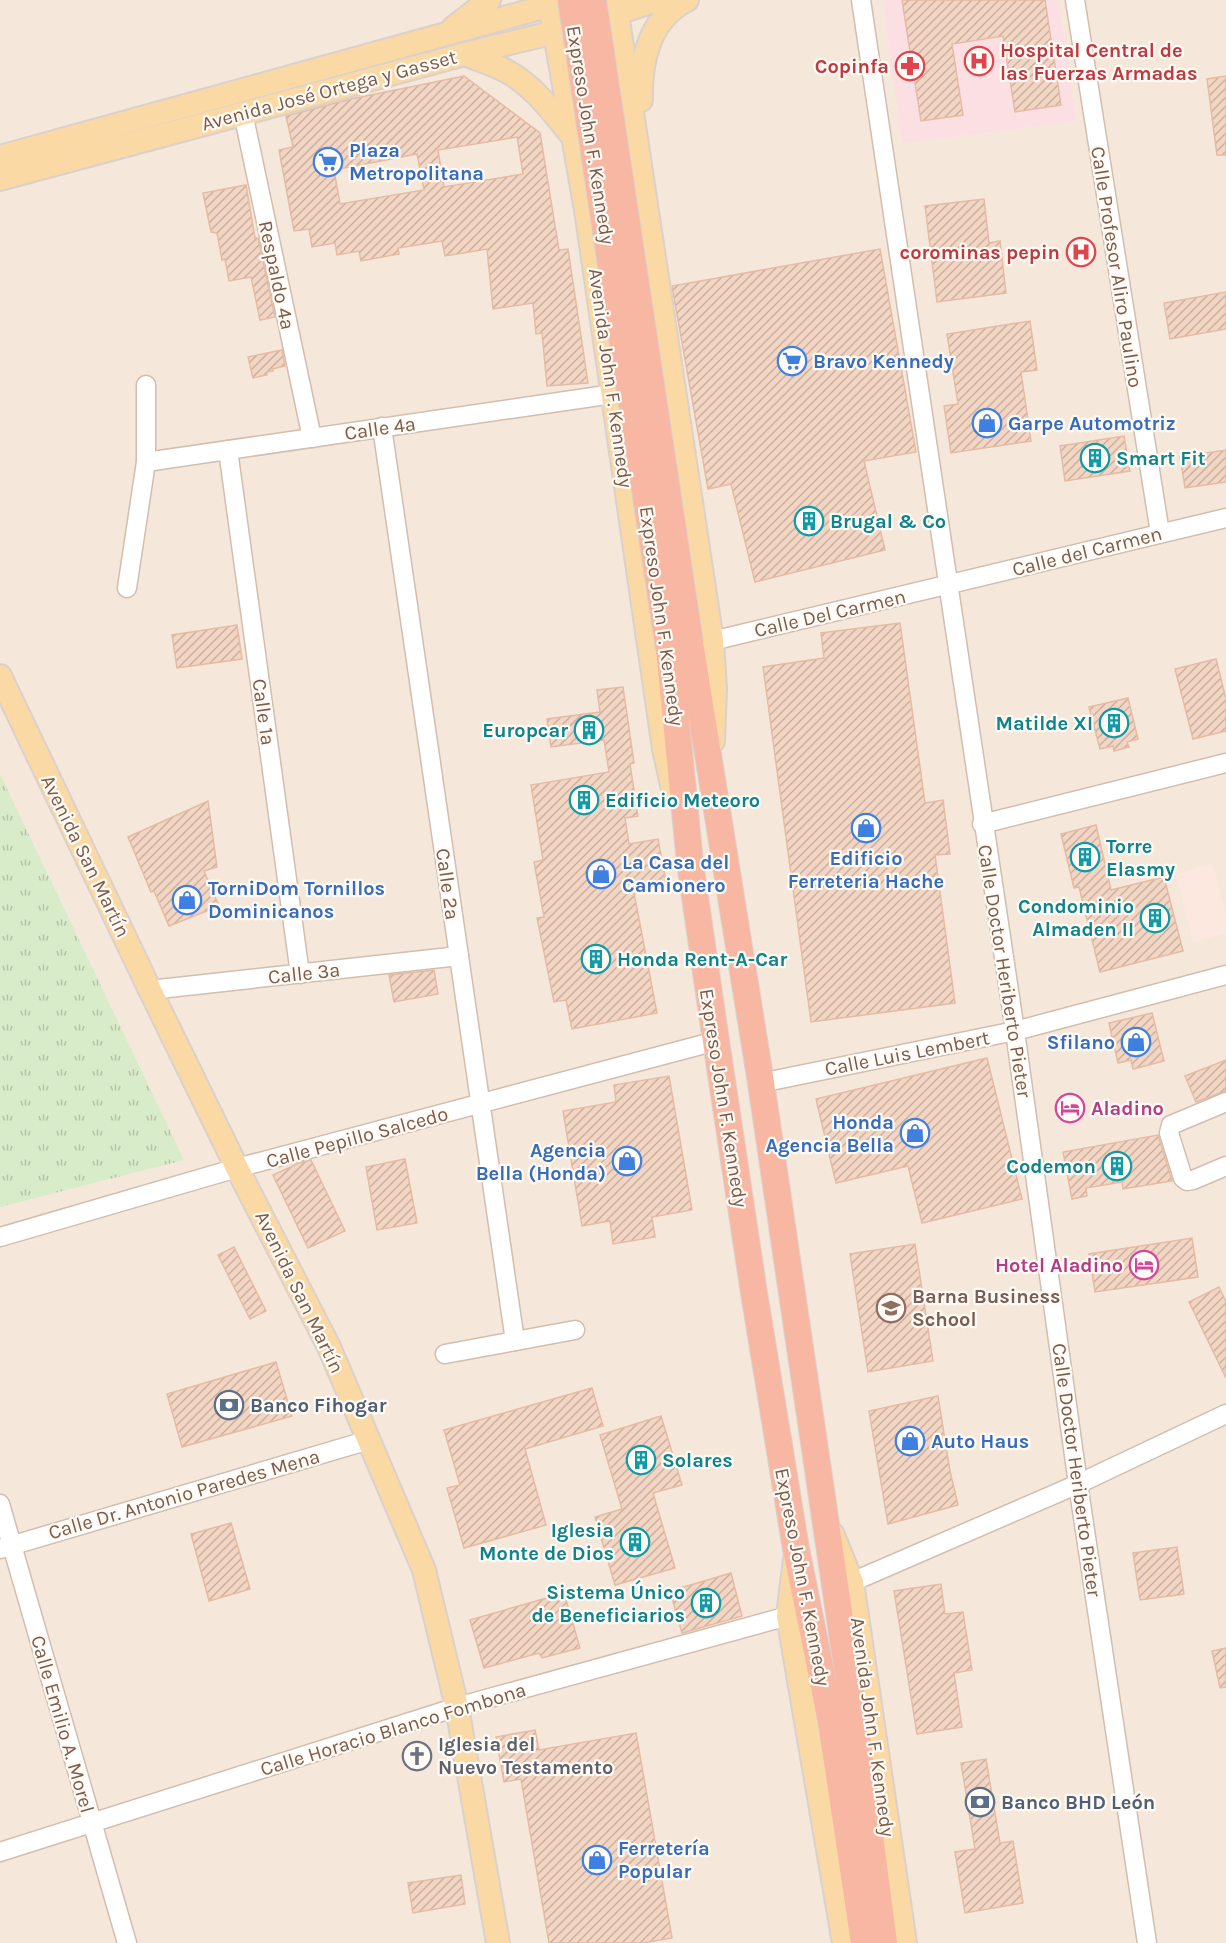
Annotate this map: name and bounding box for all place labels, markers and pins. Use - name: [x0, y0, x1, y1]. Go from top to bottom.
- place label: Hospital Central de las Fuerzas Armadas: [1000, 39, 1198, 85]
- hospital icon: Hospital Central de las Fuerzas Armadas: [963, 45, 995, 77]
- pharmacy icon: Copinfa: [894, 50, 926, 82]
- place label: Copinfa: [815, 55, 889, 78]
- place label: Plaza Metropolitana: [349, 139, 484, 185]
- supermarket icon: Plaza Metropolitana: [312, 146, 344, 178]
- hospital icon: corominas pepin: [1065, 236, 1097, 268]
- place label: corominas pepin: [900, 241, 1060, 264]
- supermarket icon: Bravo Kennedy: [776, 345, 808, 377]
- place label: Bravo Kennedy: [813, 350, 954, 373]
- shop icon: Garpe Automotriz: [971, 407, 1003, 439]
- place label: Garpe Automotriz: [1008, 412, 1176, 435]
- building icon: Smart Fit: [1079, 442, 1111, 474]
- place label: Smart Fit: [1116, 447, 1206, 470]
- building icon: Brugal & Co: [793, 505, 825, 537]
- place label: Brugal & Co: [830, 510, 946, 533]
- building icon: Matilde XI: [1098, 707, 1130, 739]
- place label: Matilde XI: [996, 712, 1093, 735]
- building icon: Europcar: [573, 714, 605, 746]
- place label: Europcar: [482, 719, 568, 742]
- building icon: Edificio Meteoro: [568, 784, 600, 816]
- place label: Edificio Meteoro: [605, 789, 760, 812]
- shop icon: Edificio Ferreteria Hache: [850, 812, 882, 844]
- place label: Torre Elasmy: [1106, 835, 1175, 881]
- building icon: Torre Elasmy: [1069, 841, 1101, 873]
- place label: Edificio Ferreteria Hache: [788, 847, 944, 893]
- place label: La Casa del Camionero: [622, 851, 729, 897]
- shop icon: La Casa del Camionero: [585, 858, 617, 890]
- place label: TorniDom Tornillos Dominicanos: [208, 877, 385, 923]
- shop icon: TorniDom Tornillos Dominicanos: [171, 884, 203, 916]
- place label: Condominio Almaden II: [1018, 895, 1134, 941]
- building icon: Condominio Almaden II: [1139, 902, 1171, 934]
- building icon: Honda Rent-A-Car: [580, 943, 612, 975]
- place label: Honda Rent-A-Car: [617, 948, 788, 971]
- shop icon: Sfilano: [1120, 1026, 1152, 1058]
- place label: Sfilano: [1047, 1031, 1115, 1054]
- hotel icon: Aladino: [1054, 1092, 1086, 1124]
- place label: Aladino: [1091, 1097, 1164, 1120]
- place label: Honda Agencia Bella: [765, 1111, 894, 1157]
- shop icon: Honda Agencia Bella: [899, 1117, 931, 1149]
- place label: Agencia Bella (Honda): [476, 1139, 606, 1185]
- shop icon: Agencia Bella (Honda): [611, 1145, 643, 1177]
- building icon: Codemon: [1101, 1150, 1133, 1182]
- place label: Codemon: [1006, 1155, 1096, 1178]
- hotel icon: Hotel Aladino: [1128, 1249, 1160, 1281]
- place label: Hotel Aladino: [995, 1254, 1123, 1277]
- place label: Barna Business School: [912, 1285, 1061, 1331]
- school or university icon: Barna Business School: [875, 1292, 907, 1324]
- bank icon: Banco Fihogar: [213, 1389, 245, 1421]
- place label: Banco Fihogar: [250, 1394, 387, 1417]
- shop icon: Auto Haus: [894, 1425, 926, 1457]
- place label: Auto Haus: [931, 1430, 1029, 1453]
- building icon: Solares: [625, 1444, 657, 1476]
- place label: Solares: [662, 1449, 733, 1472]
- place label: Iglesia Monte de Dios: [479, 1519, 614, 1565]
- building icon: Iglesia Monte de Dios: [619, 1526, 651, 1558]
- place label: Sistema Único de Beneficiarios: [531, 1579, 685, 1627]
- building icon: Sistema Único de Beneficiarios: [690, 1587, 722, 1619]
- place label: Iglesia del Nuevo Testamento: [438, 1733, 613, 1779]
- church icon: Iglesia del Nuevo Testamento: [401, 1740, 433, 1772]
- bank icon: Banco BHD León: [964, 1786, 996, 1818]
- place label: Banco BHD León: [1001, 1791, 1155, 1814]
- place label: Ferretería Popular: [618, 1837, 710, 1883]
- shop icon: Ferretería Popular: [581, 1844, 613, 1876]

